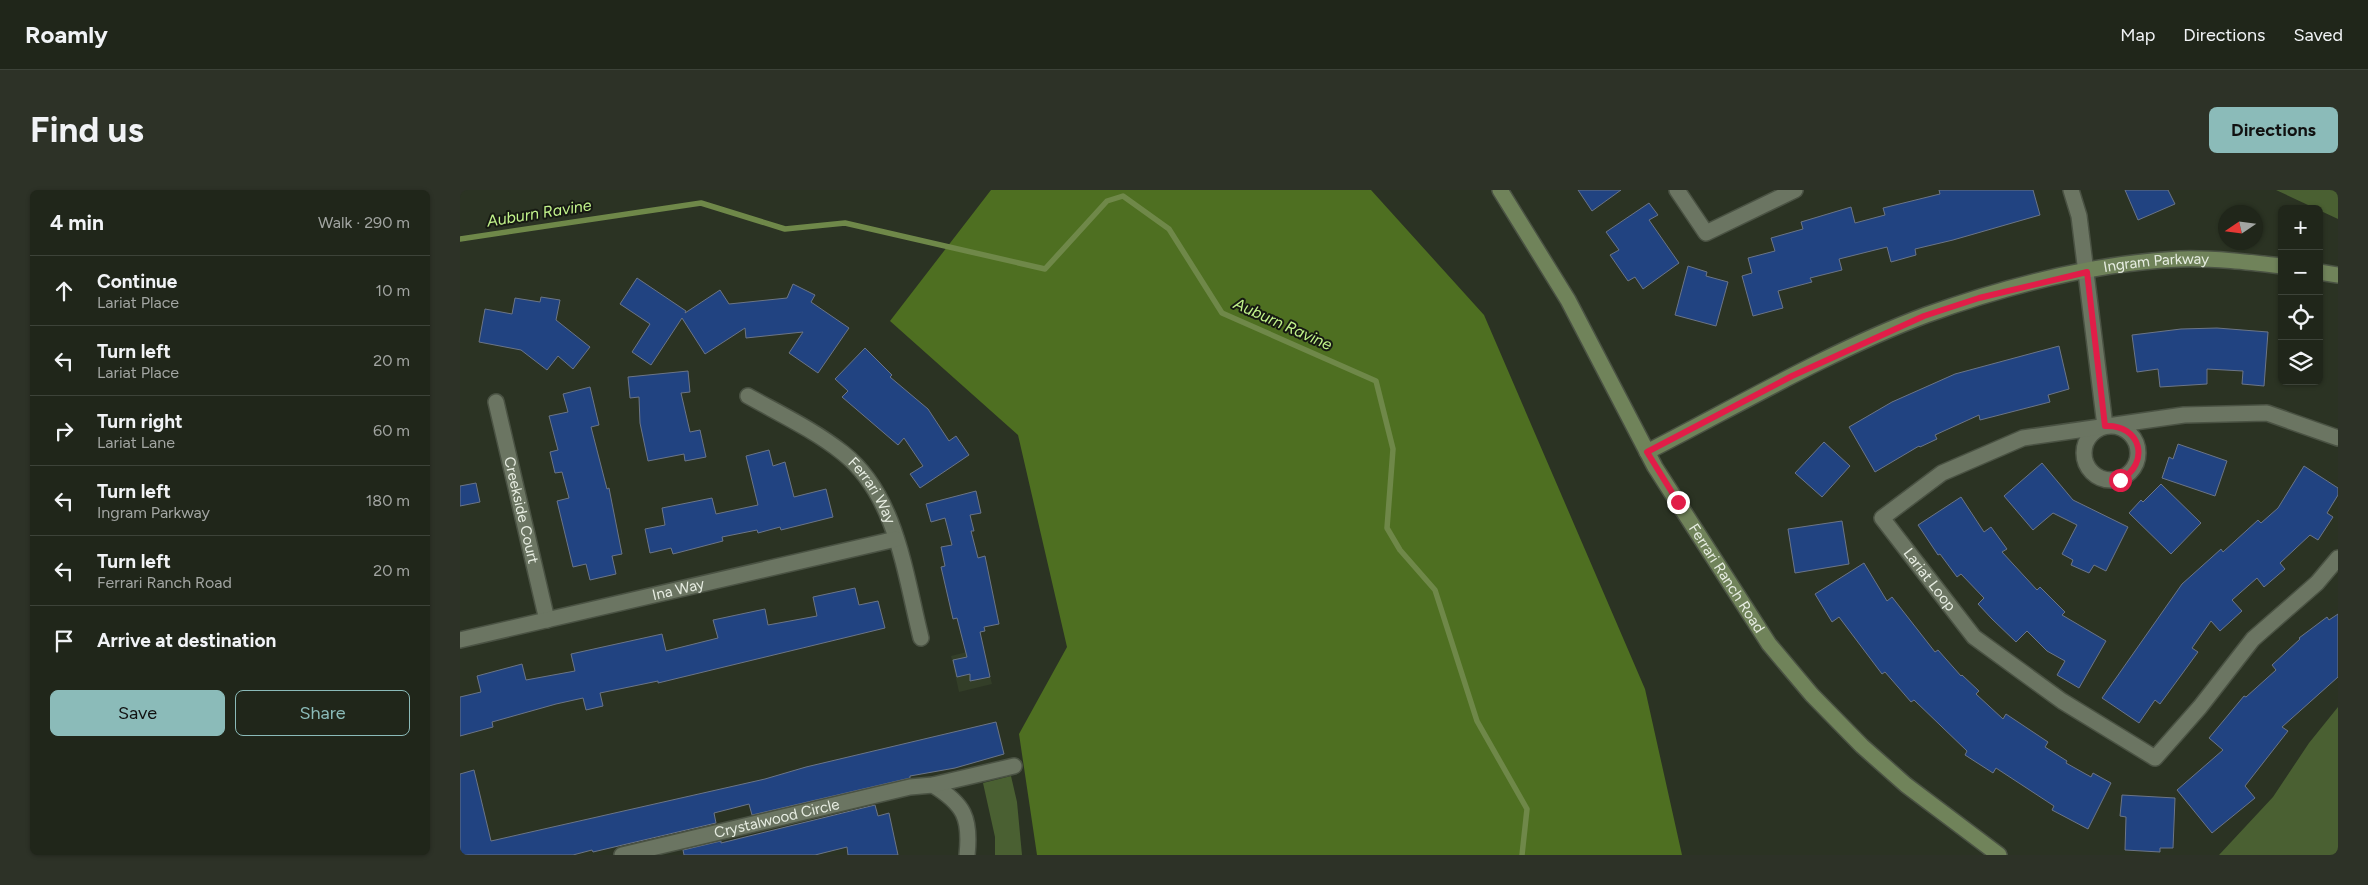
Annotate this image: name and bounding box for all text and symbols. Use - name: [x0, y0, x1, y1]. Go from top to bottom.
- text: Roamly: [25, 20, 108, 49]
- text: Map: [2120, 24, 2155, 46]
- text: Directions: [2183, 24, 2265, 46]
- text: Saved: [2293, 24, 2343, 46]
- button: Directions: [2209, 107, 2338, 153]
- text: Find us: [30, 109, 144, 151]
- water label: Auburn Ravine: [484, 195, 593, 231]
- north arrow: [2218, 205, 2263, 250]
- map controls: [2278, 205, 2323, 385]
- button: +: [2278, 205, 2323, 250]
- text: 4 min: [50, 210, 104, 235]
- text: Walk · 290 m: [318, 213, 410, 232]
- street label: Ingram Parkway: [2102, 250, 2209, 276]
- button: −: [2278, 250, 2323, 295]
- text: Continue: [97, 270, 177, 293]
- icon: ahead: [50, 277, 78, 305]
- text: 10 m: [376, 281, 410, 300]
- text: Lariat Place: [97, 293, 179, 312]
- water label: Auburn Ravine: [1230, 293, 1335, 354]
- button: locate: [2278, 295, 2323, 340]
- text: Turn left: [97, 340, 171, 363]
- button: layers: [2278, 340, 2323, 385]
- icon: left: [50, 347, 78, 375]
- text: 20 m: [373, 351, 410, 370]
- text: Lariat Place: [97, 363, 179, 382]
- text: Turn right: [97, 410, 183, 433]
- icon: right: [50, 417, 78, 445]
- text: 60 m: [373, 421, 410, 440]
- text: Lariat Lane: [97, 433, 175, 452]
- street label: Ferrari Way: [844, 453, 899, 526]
- street label: Creekside Court: [500, 455, 543, 566]
- route start: [2109, 469, 2132, 492]
- text: Turn left: [97, 480, 171, 503]
- icon: left: [50, 487, 78, 515]
- text: 180 m: [366, 491, 410, 510]
- route end: [1667, 491, 1690, 514]
- text: Ingram Parkway: [97, 503, 210, 522]
- street label: Ferrari Ranch Road: [1685, 520, 1769, 636]
- street label: Lariat Loop: [1899, 544, 1960, 615]
- text: Turn left: [97, 550, 171, 573]
- icon: left: [50, 557, 78, 585]
- text: 20 m: [373, 561, 410, 580]
- text: Ferrari Ranch Road: [97, 573, 232, 592]
- street label: Ina Way: [650, 575, 706, 604]
- icon: arrive: [50, 627, 78, 655]
- text: Arrive at destination: [97, 629, 276, 652]
- button: Save: [50, 690, 225, 736]
- button: Share: [235, 690, 410, 736]
- street label: Crystalwood Circle: [712, 795, 841, 842]

